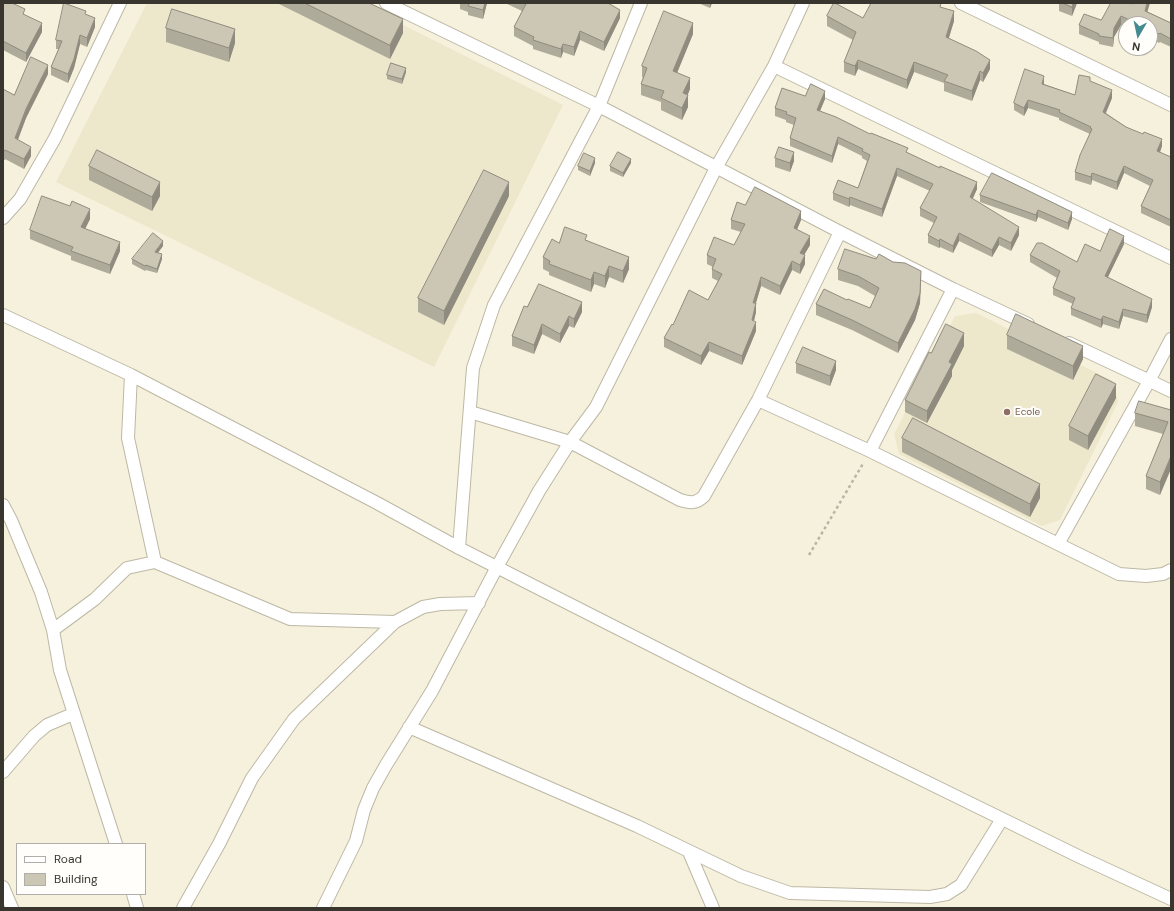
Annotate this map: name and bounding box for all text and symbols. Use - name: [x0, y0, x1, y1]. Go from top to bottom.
- north arrow: [1118, 16, 1158, 56]
- text: N: [1131, 39, 1141, 54]
- place label: Ecole: [1015, 406, 1040, 418]
- marker: Ecole: [1002, 407, 1012, 417]
- legend: [16, 843, 146, 895]
- text: Road: [54, 851, 82, 867]
- text: Building: [54, 871, 98, 887]

